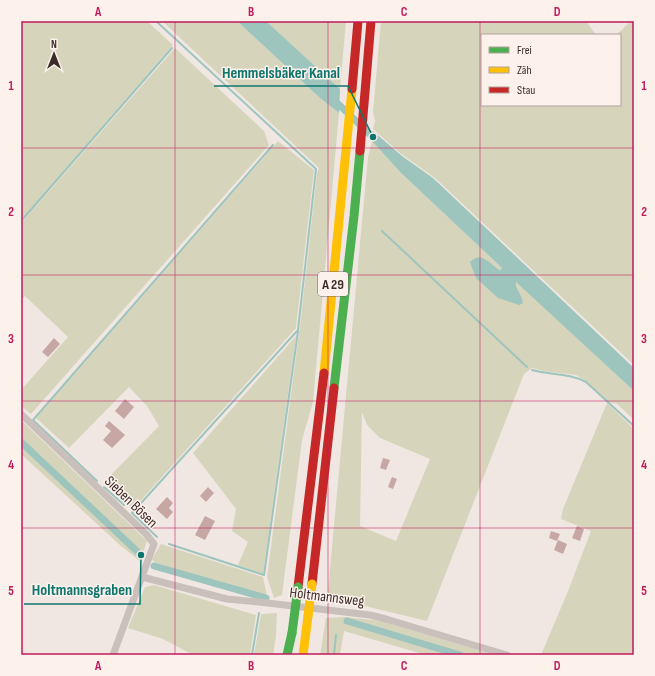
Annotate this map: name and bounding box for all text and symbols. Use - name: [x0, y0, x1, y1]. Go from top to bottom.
- text: A: [94, 4, 102, 20]
- text: B: [248, 4, 254, 20]
- text: C: [401, 4, 408, 20]
- text: D: [554, 4, 561, 20]
- north arrow: [34, 34, 74, 74]
- legend: [481, 34, 621, 106]
- text: N: [51, 38, 57, 51]
- text: Frei: [517, 43, 532, 58]
- callout: Hemmelsbäker Kanal: [214, 58, 348, 86]
- text: Zäh: [517, 63, 532, 78]
- text: Hemmelsbäker Kanal: [222, 64, 340, 83]
- text: 1: [8, 78, 14, 94]
- text: 1: [641, 78, 647, 94]
- text: Stau: [517, 83, 535, 98]
- text: 2: [8, 204, 14, 220]
- text: 2: [641, 204, 647, 220]
- road number: A 29: [318, 272, 348, 296]
- text: 3: [8, 331, 14, 347]
- text: 3: [641, 331, 647, 347]
- text: 4: [8, 457, 14, 473]
- text: 4: [641, 457, 647, 473]
- street label: Sieben Bösen: [100, 472, 162, 532]
- callout: Holtmannsgraben: [24, 576, 140, 604]
- text: Holtmannsgraben: [32, 581, 132, 600]
- text: 5: [8, 583, 14, 599]
- street label: Holtmannsweg: [289, 583, 366, 611]
- text: 5: [641, 583, 647, 599]
- text: A: [94, 658, 102, 674]
- text: B: [248, 658, 254, 674]
- text: C: [401, 658, 408, 674]
- text: D: [554, 658, 561, 674]

